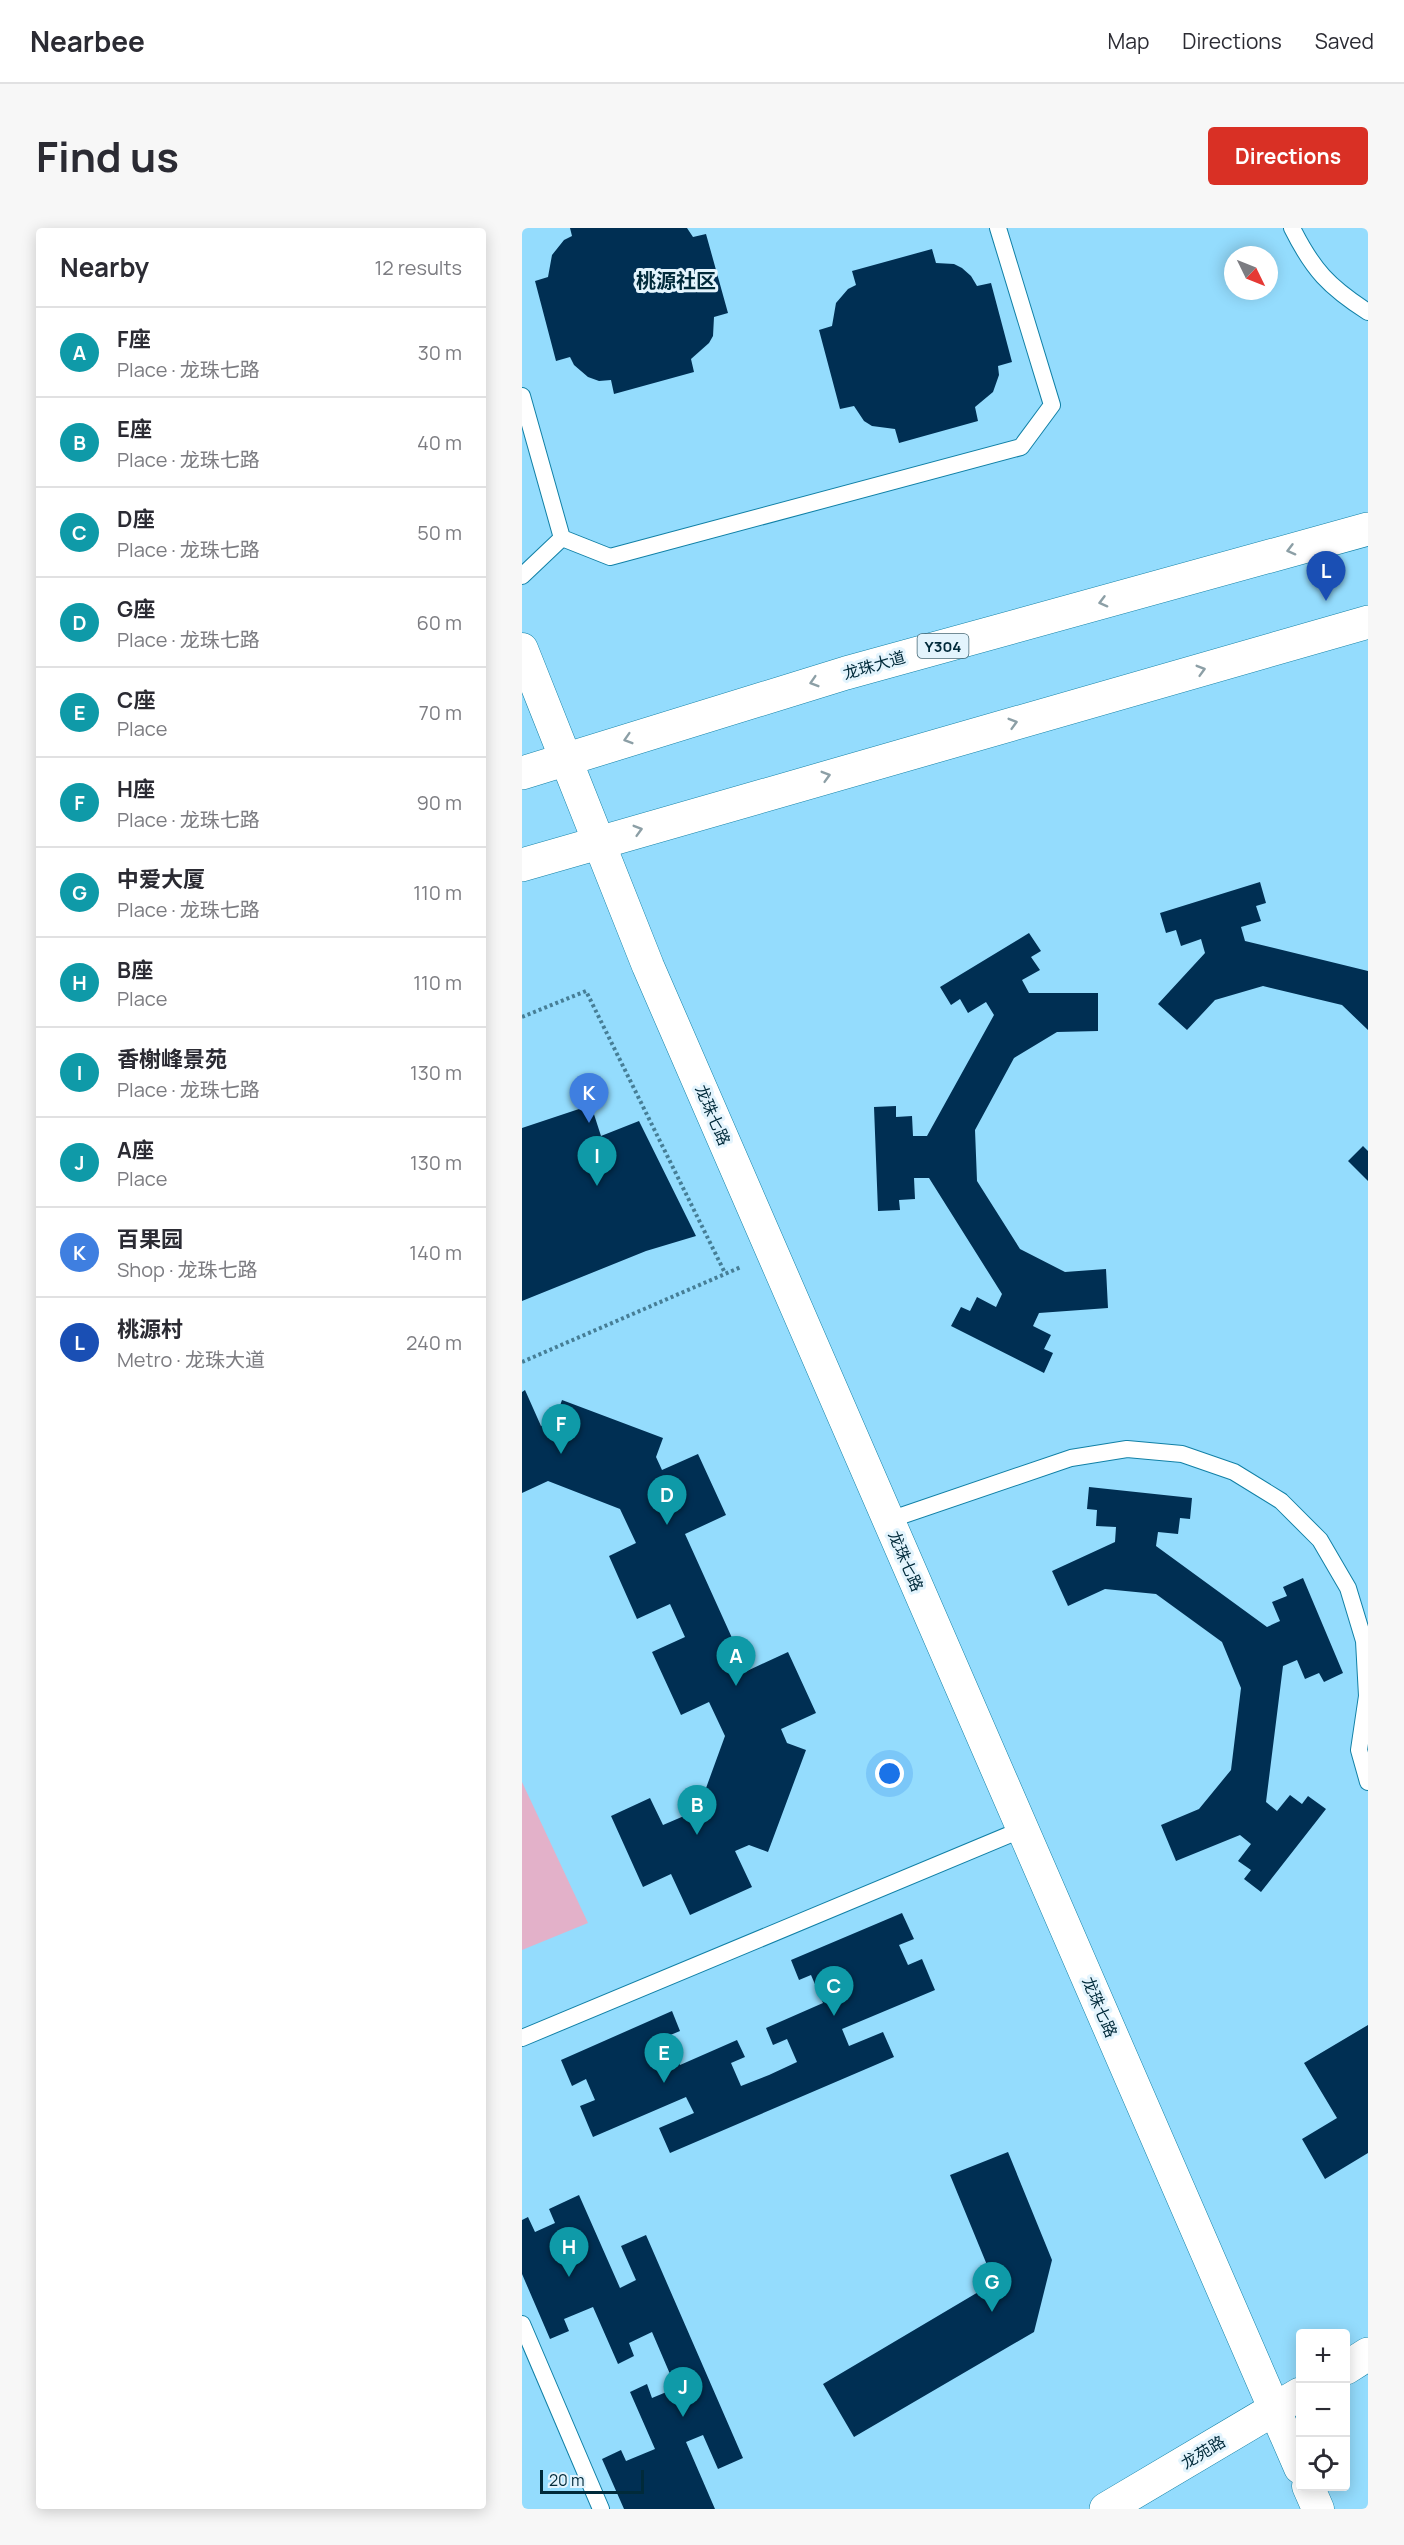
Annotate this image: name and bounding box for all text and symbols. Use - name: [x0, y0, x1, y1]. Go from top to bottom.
- text: Nearbee: [30, 22, 145, 60]
- text: Map: [1108, 27, 1149, 55]
- text: Directions: [1182, 27, 1282, 55]
- text: Saved: [1315, 27, 1374, 55]
- text: Find us: [36, 127, 179, 185]
- button: Directions: [1208, 127, 1368, 185]
- north arrow: [1224, 246, 1278, 300]
- text: Nearby: [60, 249, 149, 285]
- text: 12 results: [375, 254, 462, 281]
- district label: 桃源社区: [636, 267, 716, 294]
- text: F座: [117, 324, 151, 354]
- text: A: [73, 339, 86, 366]
- text: 30 m: [418, 339, 462, 366]
- text: Place · 龙珠七路: [117, 356, 260, 383]
- text: E座: [117, 414, 152, 444]
- text: B: [73, 429, 86, 456]
- text: 40 m: [417, 429, 462, 456]
- text: Place · 龙珠七路: [117, 446, 260, 473]
- text: D座: [117, 504, 154, 534]
- text: C: [72, 519, 87, 546]
- text: 50 m: [417, 519, 462, 546]
- text: Place · 龙珠七路: [117, 536, 260, 563]
- one-way arrow: [1286, 543, 1297, 555]
- pin: L: [1306, 552, 1346, 601]
- text: G座: [117, 594, 155, 624]
- one-way arrow: [1098, 595, 1109, 607]
- text: D: [72, 609, 87, 636]
- text: 60 m: [416, 609, 462, 636]
- text: Place · 龙珠七路: [117, 626, 260, 653]
- road number: Y304: [918, 634, 968, 658]
- street label: 龙珠大道: [840, 646, 908, 684]
- one-way arrow: [1195, 665, 1206, 677]
- one-way arrow: [809, 675, 820, 687]
- text: C座: [117, 685, 155, 715]
- text: E: [74, 699, 85, 726]
- text: 70 m: [419, 699, 462, 726]
- text: Place: [117, 715, 167, 742]
- one-way arrow: [1008, 718, 1018, 730]
- one-way arrow: [623, 732, 634, 744]
- one-way arrow: [820, 771, 831, 783]
- text: H座: [117, 774, 155, 804]
- text: F: [74, 789, 85, 816]
- text: 90 m: [416, 789, 462, 816]
- text: Place · 龙珠七路: [117, 806, 260, 833]
- one-way arrow: [632, 825, 643, 837]
- text: 中爱大厦: [117, 864, 205, 894]
- text: G: [72, 879, 87, 906]
- text: 110 m: [413, 879, 462, 906]
- text: Place · 龙珠七路: [117, 896, 260, 923]
- text: B座: [117, 955, 153, 985]
- text: H: [72, 969, 87, 996]
- text: 110 m: [413, 969, 462, 996]
- text: Place: [117, 985, 167, 1012]
- text: 香榭峰景苑: [117, 1044, 227, 1074]
- text: I: [77, 1059, 82, 1086]
- text: 130 m: [410, 1059, 462, 1086]
- pin: K: [570, 1074, 608, 1123]
- text: Place · 龙珠七路: [117, 1076, 260, 1103]
- street label: 龙珠七路: [690, 1081, 736, 1149]
- text: A座: [117, 1135, 154, 1165]
- pin: I: [578, 1136, 616, 1186]
- text: J: [74, 1149, 85, 1176]
- text: 130 m: [410, 1149, 462, 1176]
- text: Place: [117, 1165, 167, 1192]
- text: 百果园: [117, 1224, 183, 1254]
- text: K: [73, 1239, 86, 1266]
- text: 140 m: [409, 1239, 462, 1266]
- text: Shop · 龙珠七路: [117, 1256, 257, 1283]
- text: 桃源村: [117, 1314, 183, 1344]
- text: L: [74, 1329, 85, 1356]
- text: 240 m: [406, 1329, 462, 1356]
- text: Metro · 龙珠大道: [117, 1346, 265, 1373]
- pin: F: [542, 1404, 580, 1454]
- pin: D: [648, 1476, 686, 1525]
- street label: 龙珠七路: [883, 1527, 929, 1595]
- pin: A: [716, 1636, 756, 1686]
- your location: [875, 1759, 904, 1788]
- pin: B: [678, 1786, 717, 1835]
- pin: C: [814, 1966, 854, 2016]
- street label: 龙珠七路: [1077, 1973, 1123, 2041]
- pin: E: [644, 2034, 684, 2083]
- pin: H: [550, 2228, 588, 2277]
- pin: G: [972, 2262, 1012, 2312]
- map controls: [1296, 2329, 1350, 2491]
- button: +: [1296, 2329, 1350, 2383]
- pin: J: [664, 2368, 702, 2417]
- button: −: [1296, 2383, 1350, 2437]
- street label: 龙苑路: [1177, 2430, 1229, 2474]
- button: locate: [1296, 2437, 1350, 2491]
- scale bar: [540, 2467, 644, 2494]
- text: 20 m: [549, 2469, 585, 2491]

